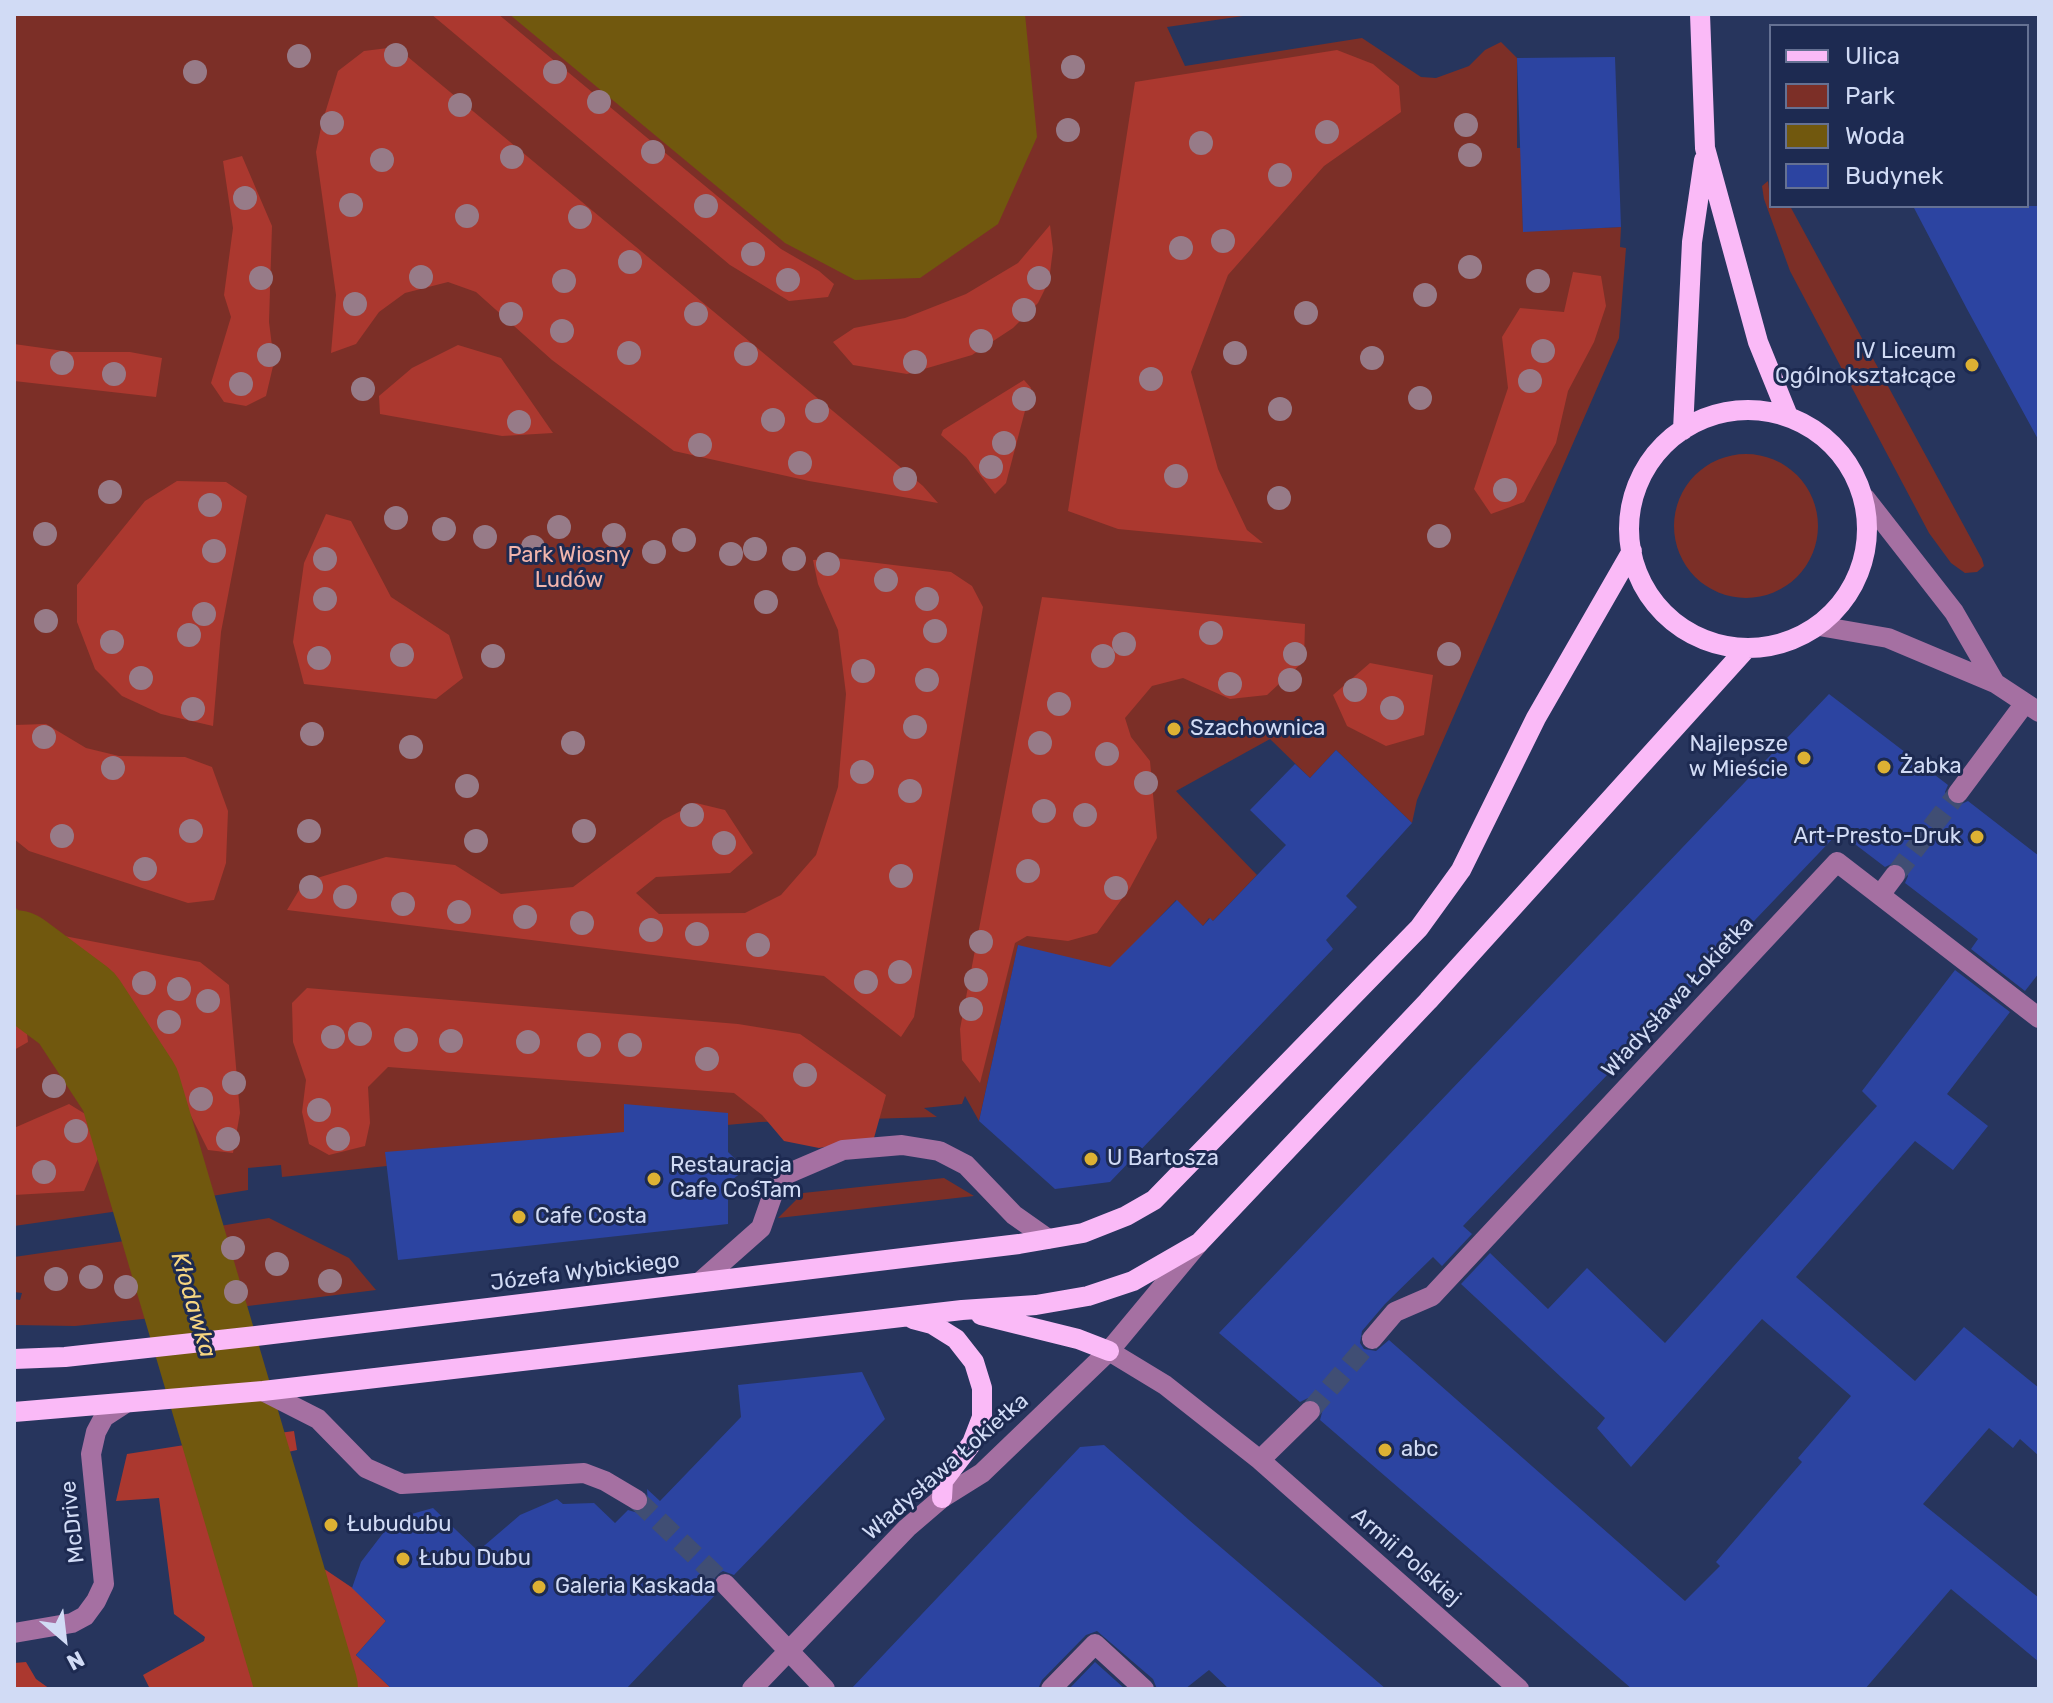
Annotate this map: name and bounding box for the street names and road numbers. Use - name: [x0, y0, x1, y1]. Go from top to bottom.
- street label: Władysława Łokietka: [1596, 911, 1760, 1083]
- street label: Józefa Wybickiego: [489, 1247, 681, 1297]
- street label: Władysława Łokietka: [858, 1388, 1034, 1546]
- street label: McDrive: [56, 1480, 90, 1564]
- street label: Armii Polskiej: [1346, 1502, 1466, 1612]

